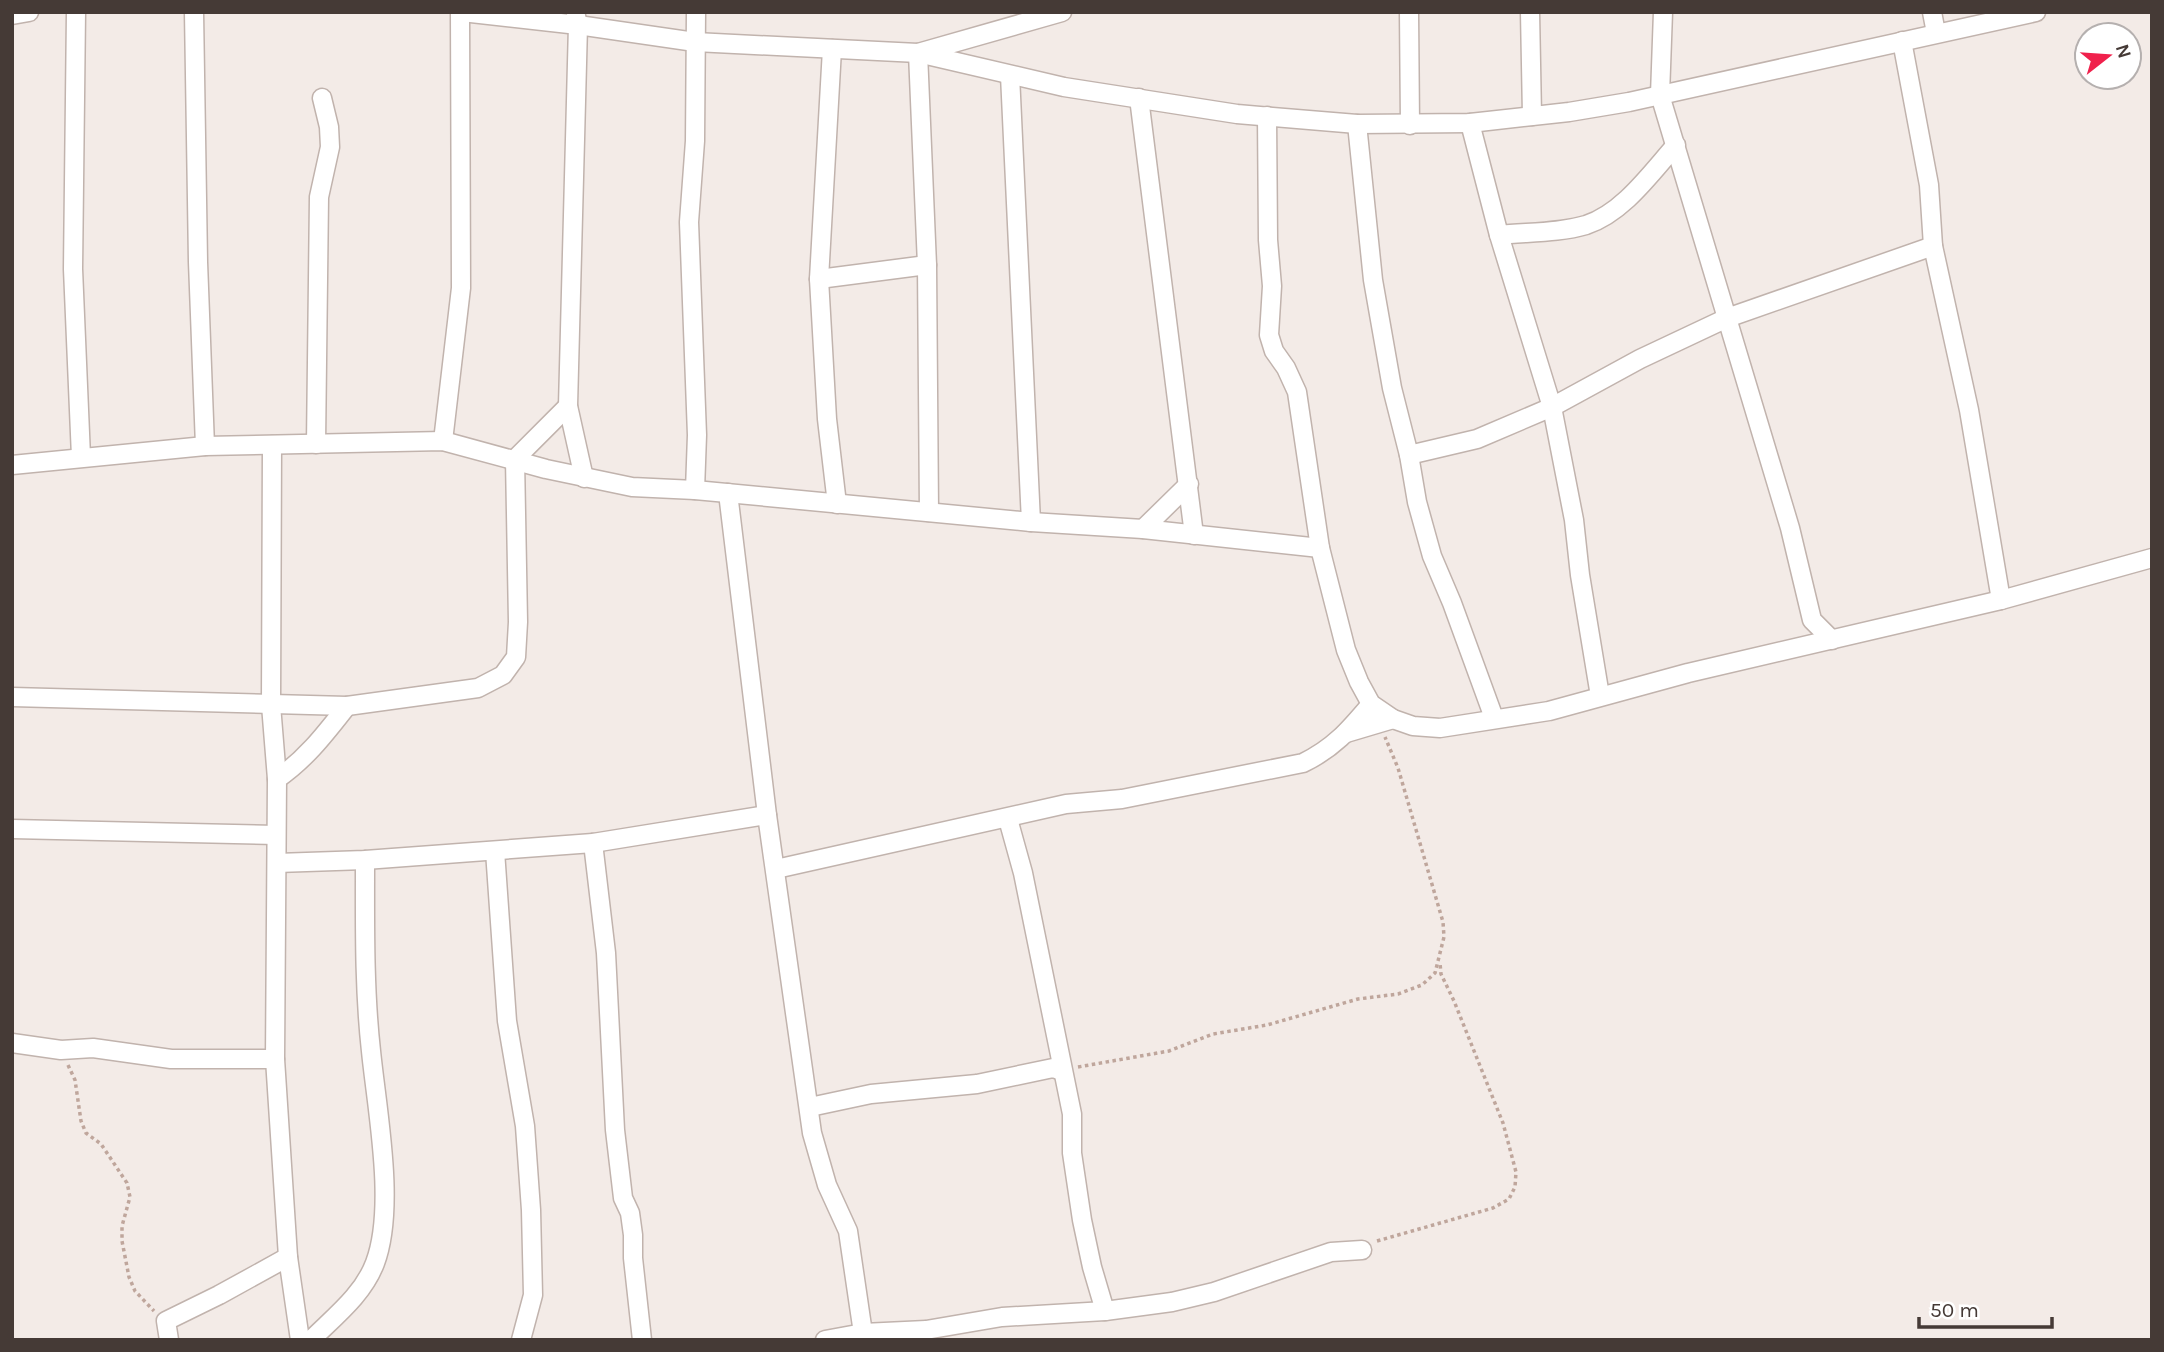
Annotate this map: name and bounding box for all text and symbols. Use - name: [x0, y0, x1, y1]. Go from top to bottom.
- north arrow: [2073, 21, 2143, 91]
- text: N: [2111, 42, 2136, 61]
- scale bar: [1919, 1286, 2052, 1330]
- text: 50 m: [1930, 1298, 1979, 1322]

